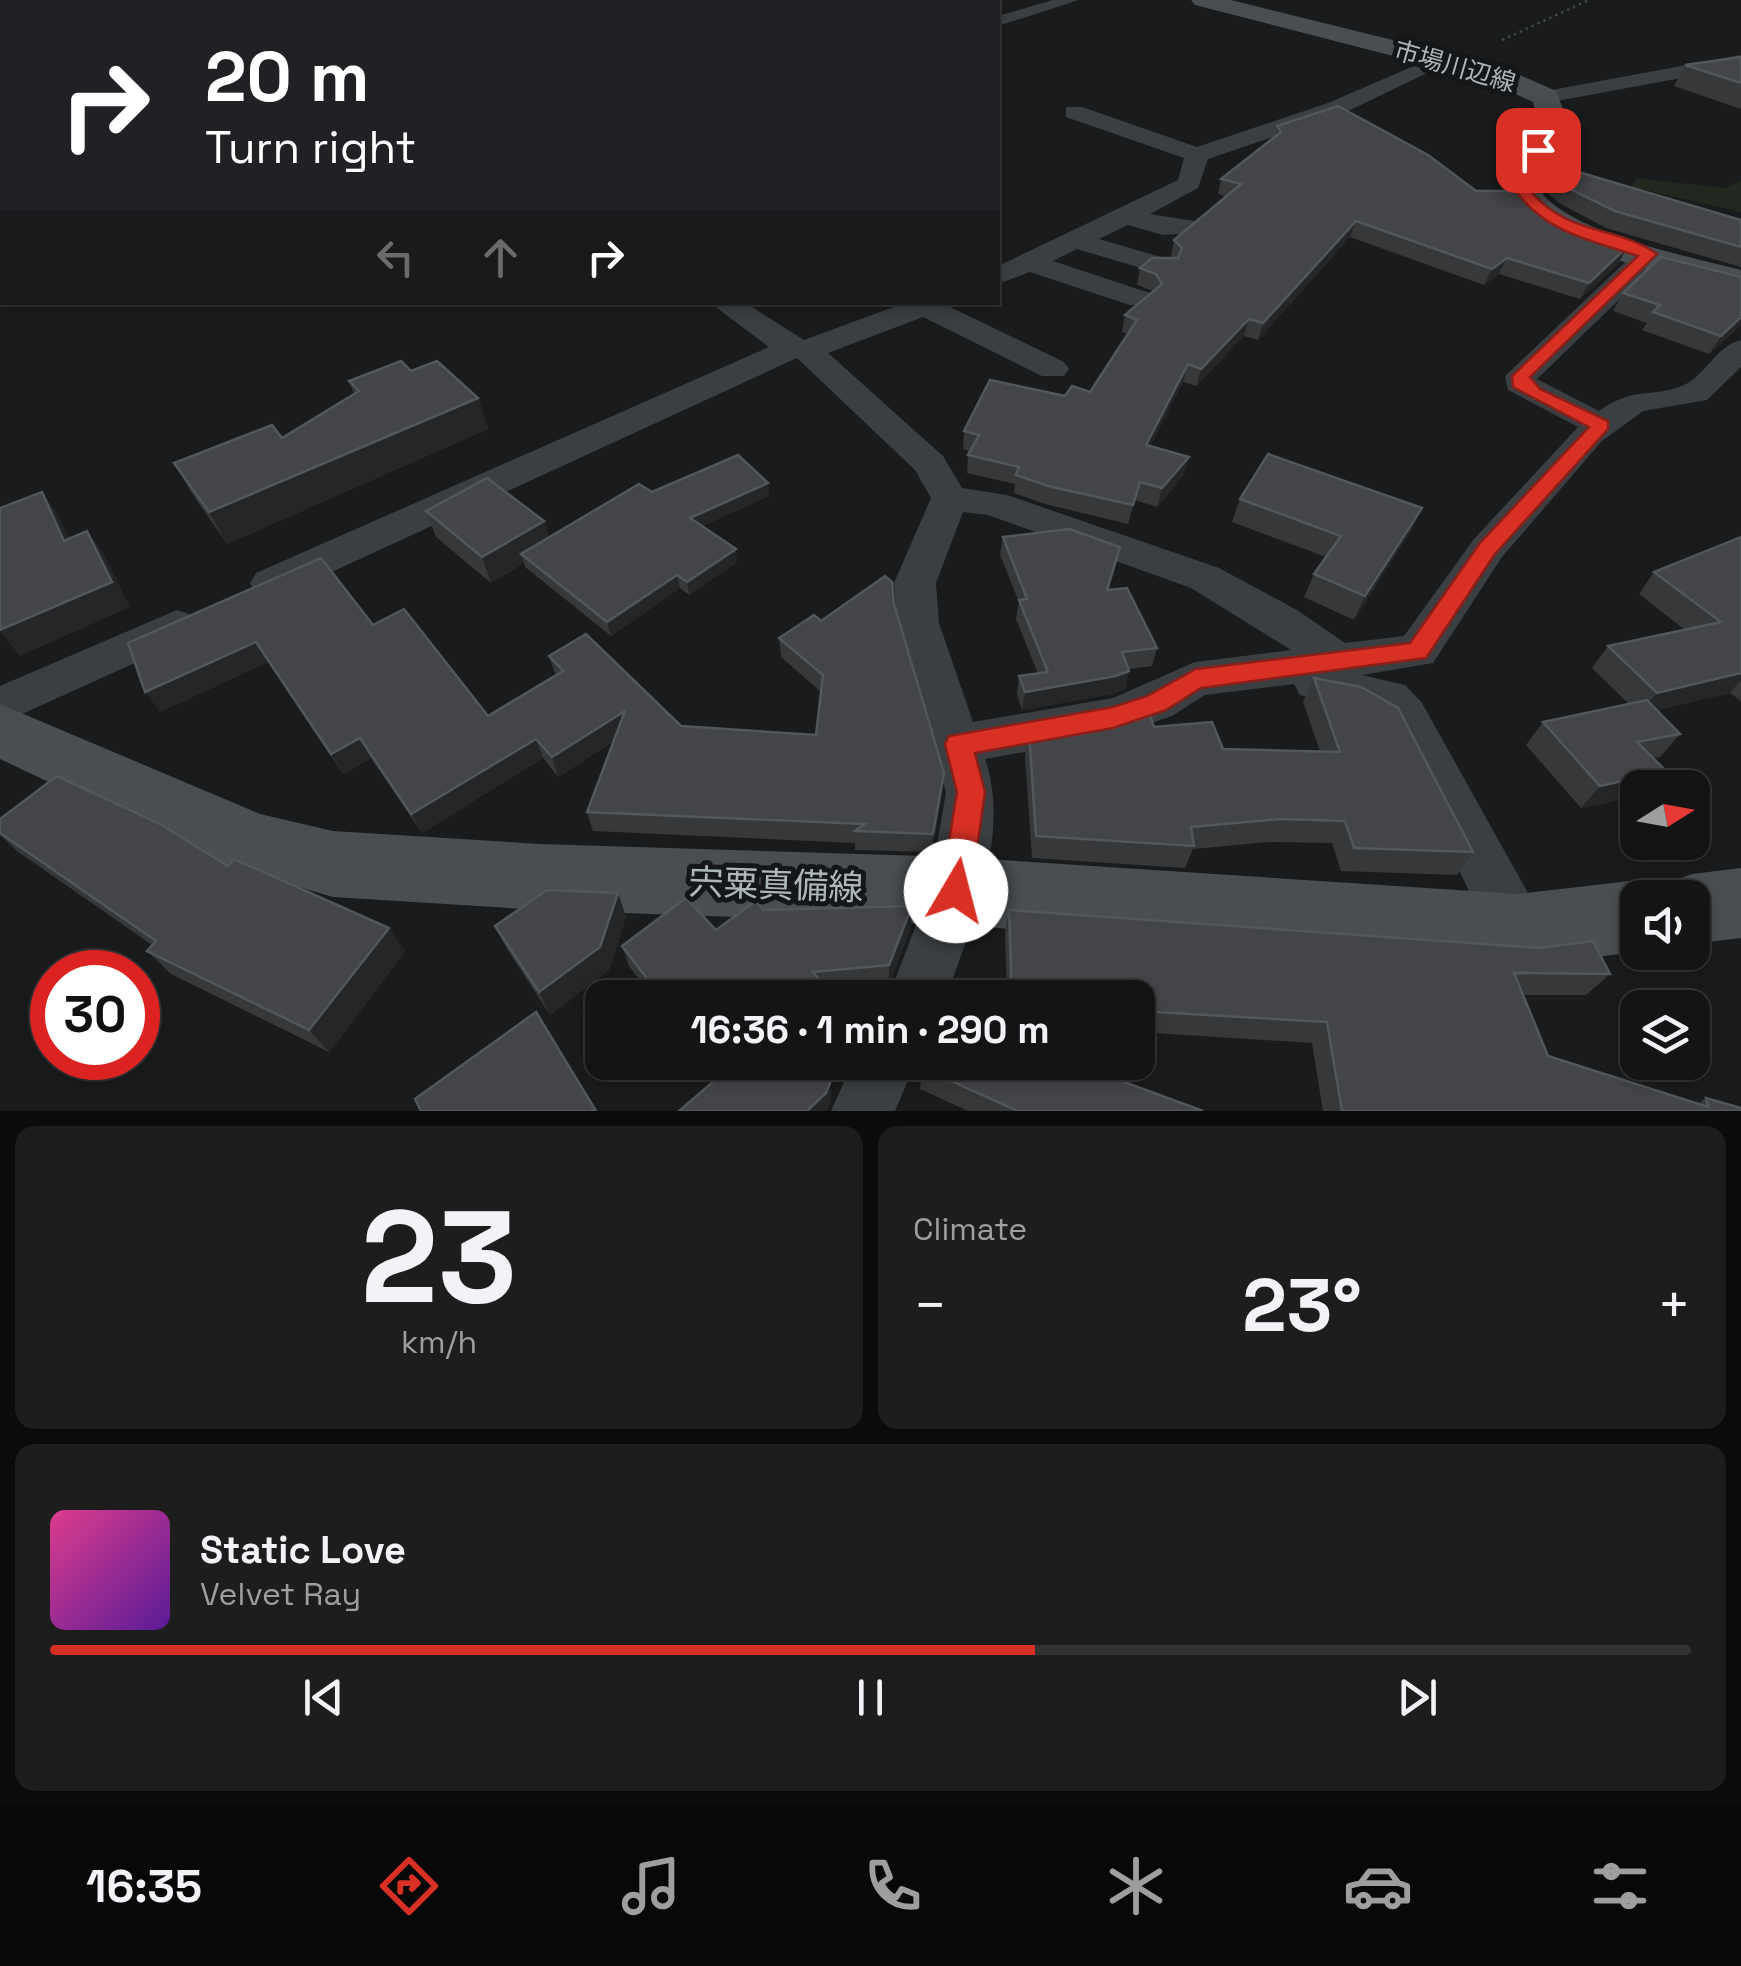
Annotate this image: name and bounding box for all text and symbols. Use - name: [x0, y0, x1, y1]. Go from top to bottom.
- text: 20 m: [205, 32, 370, 121]
- street label: 市場川辺線: [1391, 33, 1519, 99]
- icon: right: [40, 40, 170, 170]
- pin: [1496, 108, 1581, 193]
- text: Turn right: [205, 119, 416, 176]
- icon: arrive: [1511, 123, 1566, 178]
- icon: left: [368, 230, 423, 285]
- icon: ahead: [473, 230, 528, 285]
- icon: right: [578, 230, 633, 285]
- north arrow: [1620, 770, 1710, 860]
- map controls: [1620, 770, 1710, 1080]
- position arrow: [904, 839, 1008, 943]
- street label: 宍粟真備線: [688, 860, 864, 910]
- button: sound: [1620, 880, 1710, 970]
- speed limit sign: 30: [30, 950, 160, 1080]
- button: layers: [1620, 990, 1710, 1080]
- text: 16:36 · 1 min · 290 m: [690, 1006, 1050, 1054]
- text: 23: [361, 1174, 517, 1340]
- text: Climate: [913, 1209, 1027, 1249]
- text: 23°: [1242, 1257, 1362, 1353]
- text: −: [913, 1270, 947, 1340]
- text: +: [1657, 1270, 1691, 1340]
- text: km/h: [401, 1322, 477, 1362]
- text: Static Love: [200, 1526, 406, 1574]
- text: Velvet Ray: [200, 1574, 361, 1614]
- icon: previous: [296, 1670, 351, 1725]
- icon: pause: [843, 1670, 898, 1725]
- icon: next: [1390, 1670, 1445, 1725]
- icon: directions: [374, 1851, 444, 1921]
- icon: music: [616, 1851, 686, 1921]
- icon: phone: [858, 1851, 928, 1921]
- icon: climate: [1101, 1851, 1171, 1921]
- icon: car: [1343, 1851, 1413, 1921]
- icon: filters: [1585, 1851, 1655, 1921]
- text: 16:35: [86, 1858, 202, 1915]

